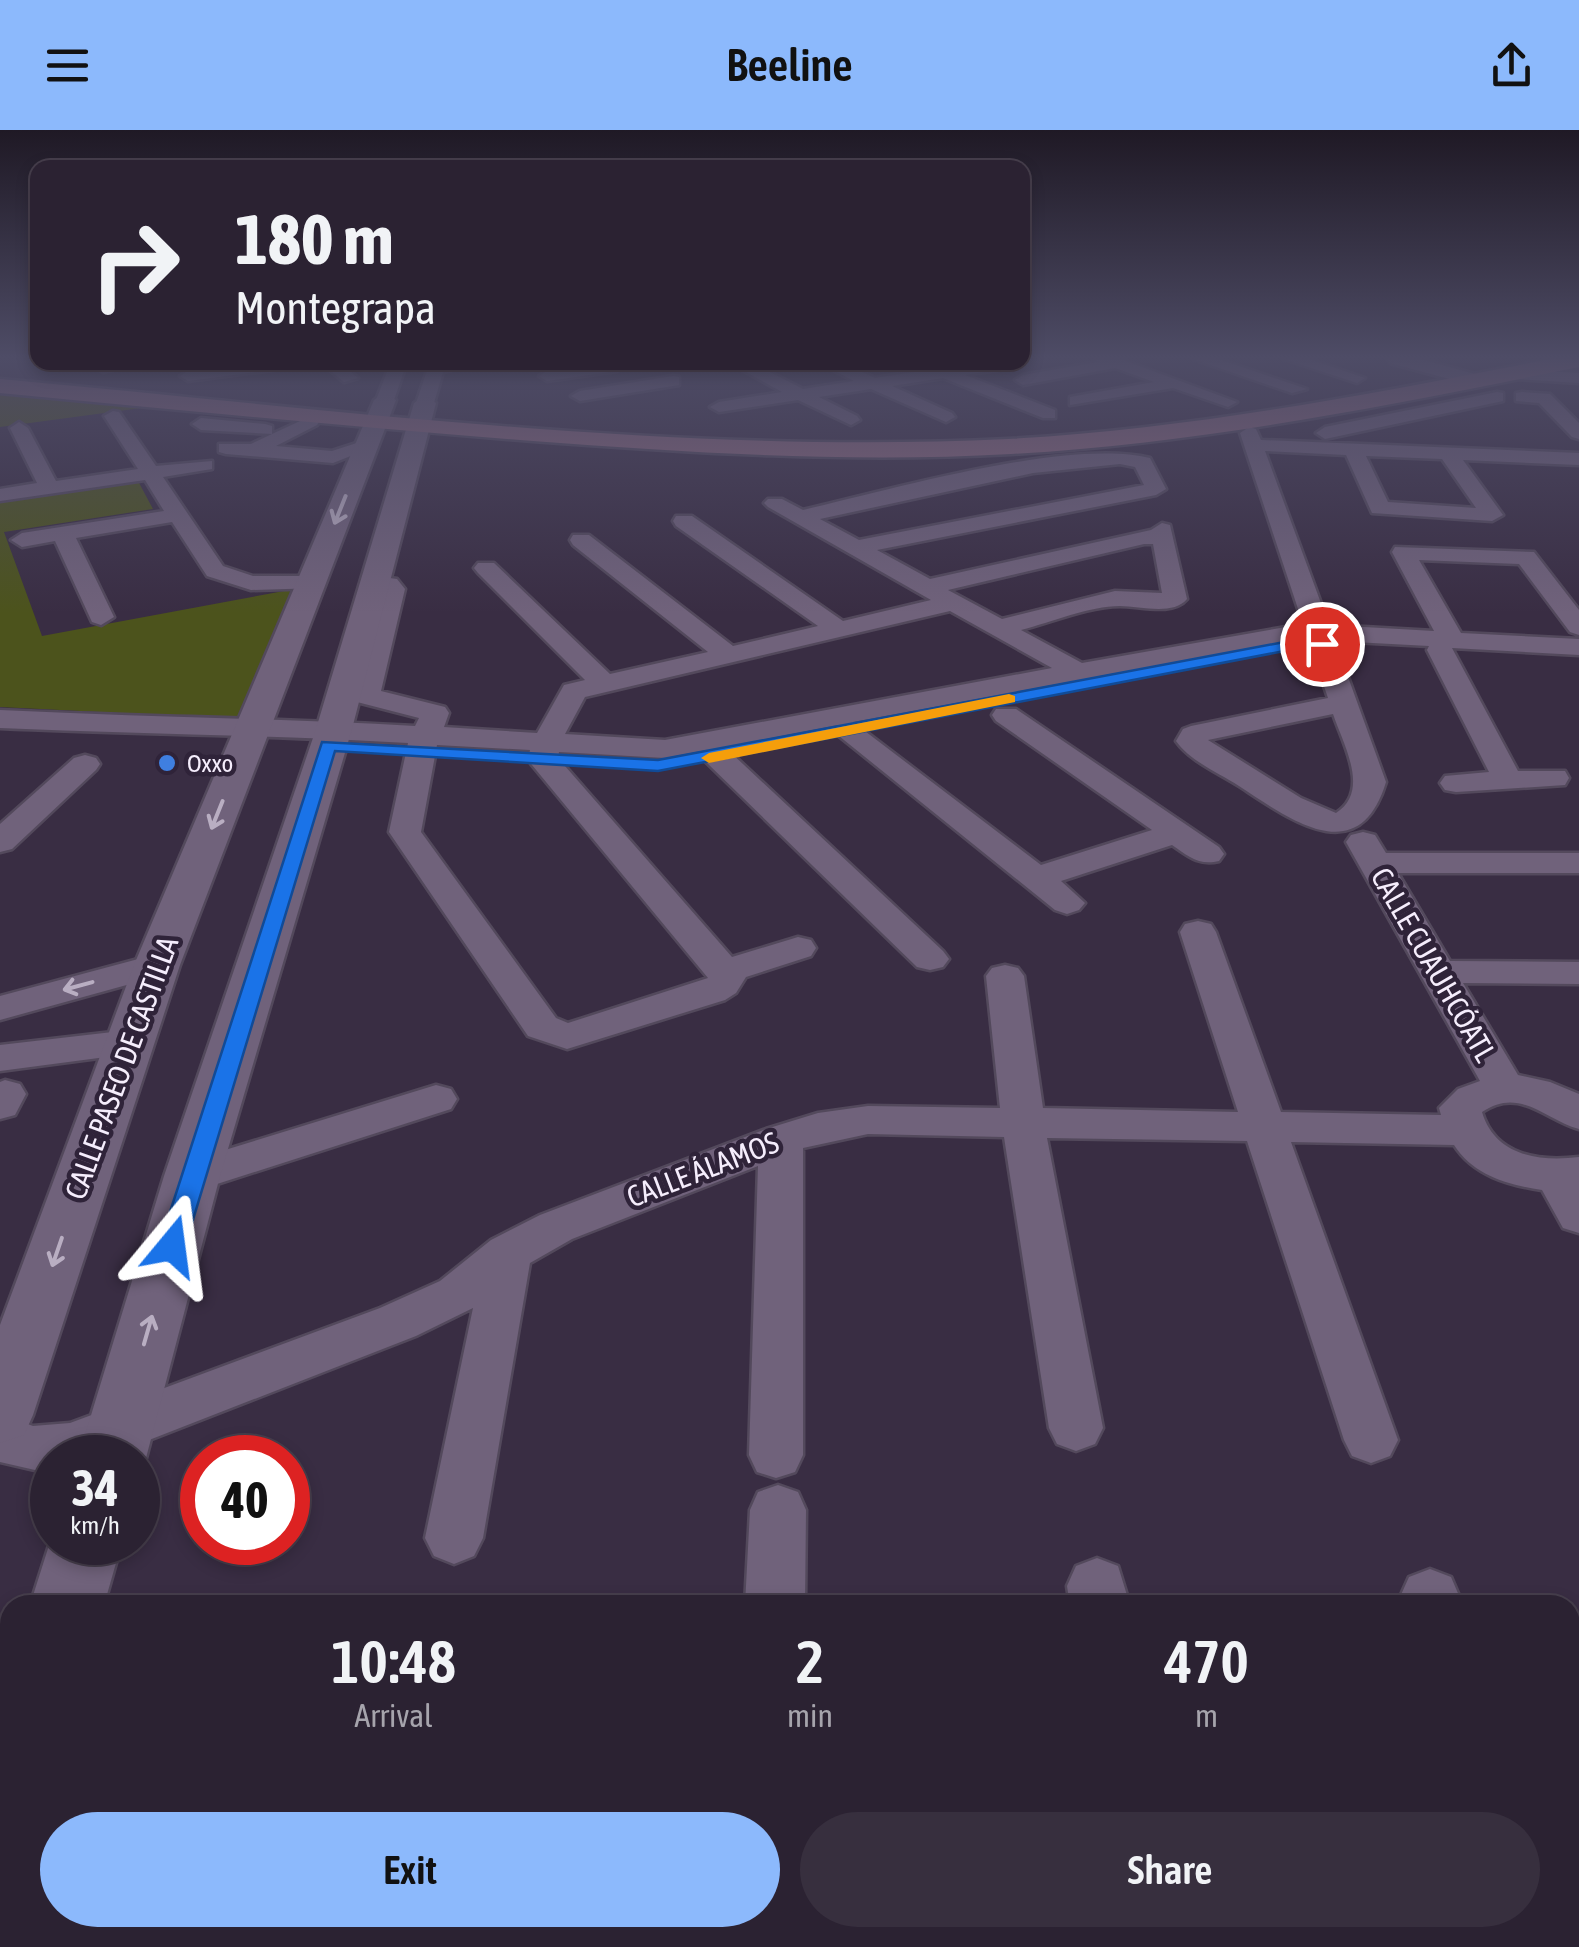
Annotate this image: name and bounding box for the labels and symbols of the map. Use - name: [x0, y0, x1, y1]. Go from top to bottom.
- one-way arrow: [330, 494, 348, 525]
- pin: [1280, 602, 1365, 687]
- place label: Oxxo: [187, 749, 233, 777]
- marker: Oxxo: [156, 752, 178, 774]
- one-way arrow: [206, 799, 224, 830]
- street label: CALLE CUAUHCÓATL: [1365, 862, 1503, 1068]
- street label: CALLE PASEO DE CASTILLA: [58, 932, 184, 1204]
- one-way arrow: [63, 978, 95, 997]
- street label: CALLE ÁLAMOS: [622, 1125, 783, 1214]
- position arrow: [120, 1194, 224, 1298]
- one-way arrow: [47, 1235, 65, 1266]
- one-way arrow: [140, 1315, 159, 1346]
- speed limit sign: 40: [180, 1435, 310, 1565]

